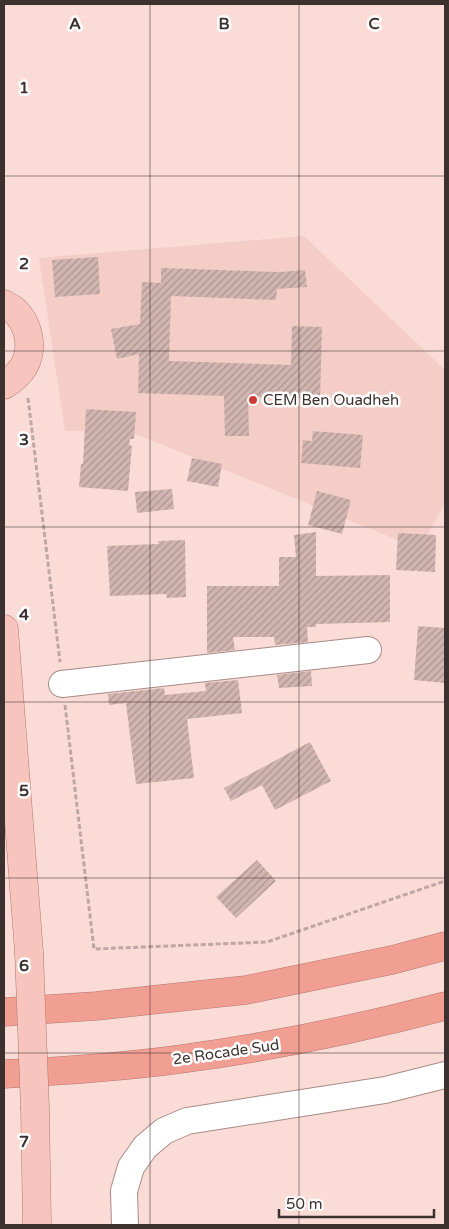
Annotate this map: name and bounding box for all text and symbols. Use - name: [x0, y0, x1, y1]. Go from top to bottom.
- text: A: [69, 14, 81, 34]
- text: B: [218, 14, 230, 34]
- text: C: [368, 14, 380, 34]
- text: 1: [19, 78, 29, 98]
- text: 2: [19, 254, 29, 274]
- place label: CEM Ben Ouadheh: [263, 391, 399, 409]
- marker: CEM Ben Ouadheh: [247, 394, 259, 406]
- text: 3: [19, 430, 29, 450]
- text: 4: [19, 605, 29, 625]
- text: 5: [19, 781, 29, 801]
- text: 6: [19, 956, 29, 976]
- street label: 2e Rocade Sud: [171, 1036, 281, 1068]
- text: 7: [19, 1132, 29, 1152]
- scale bar: [279, 1186, 434, 1218]
- text: 50 m: [286, 1195, 323, 1213]

